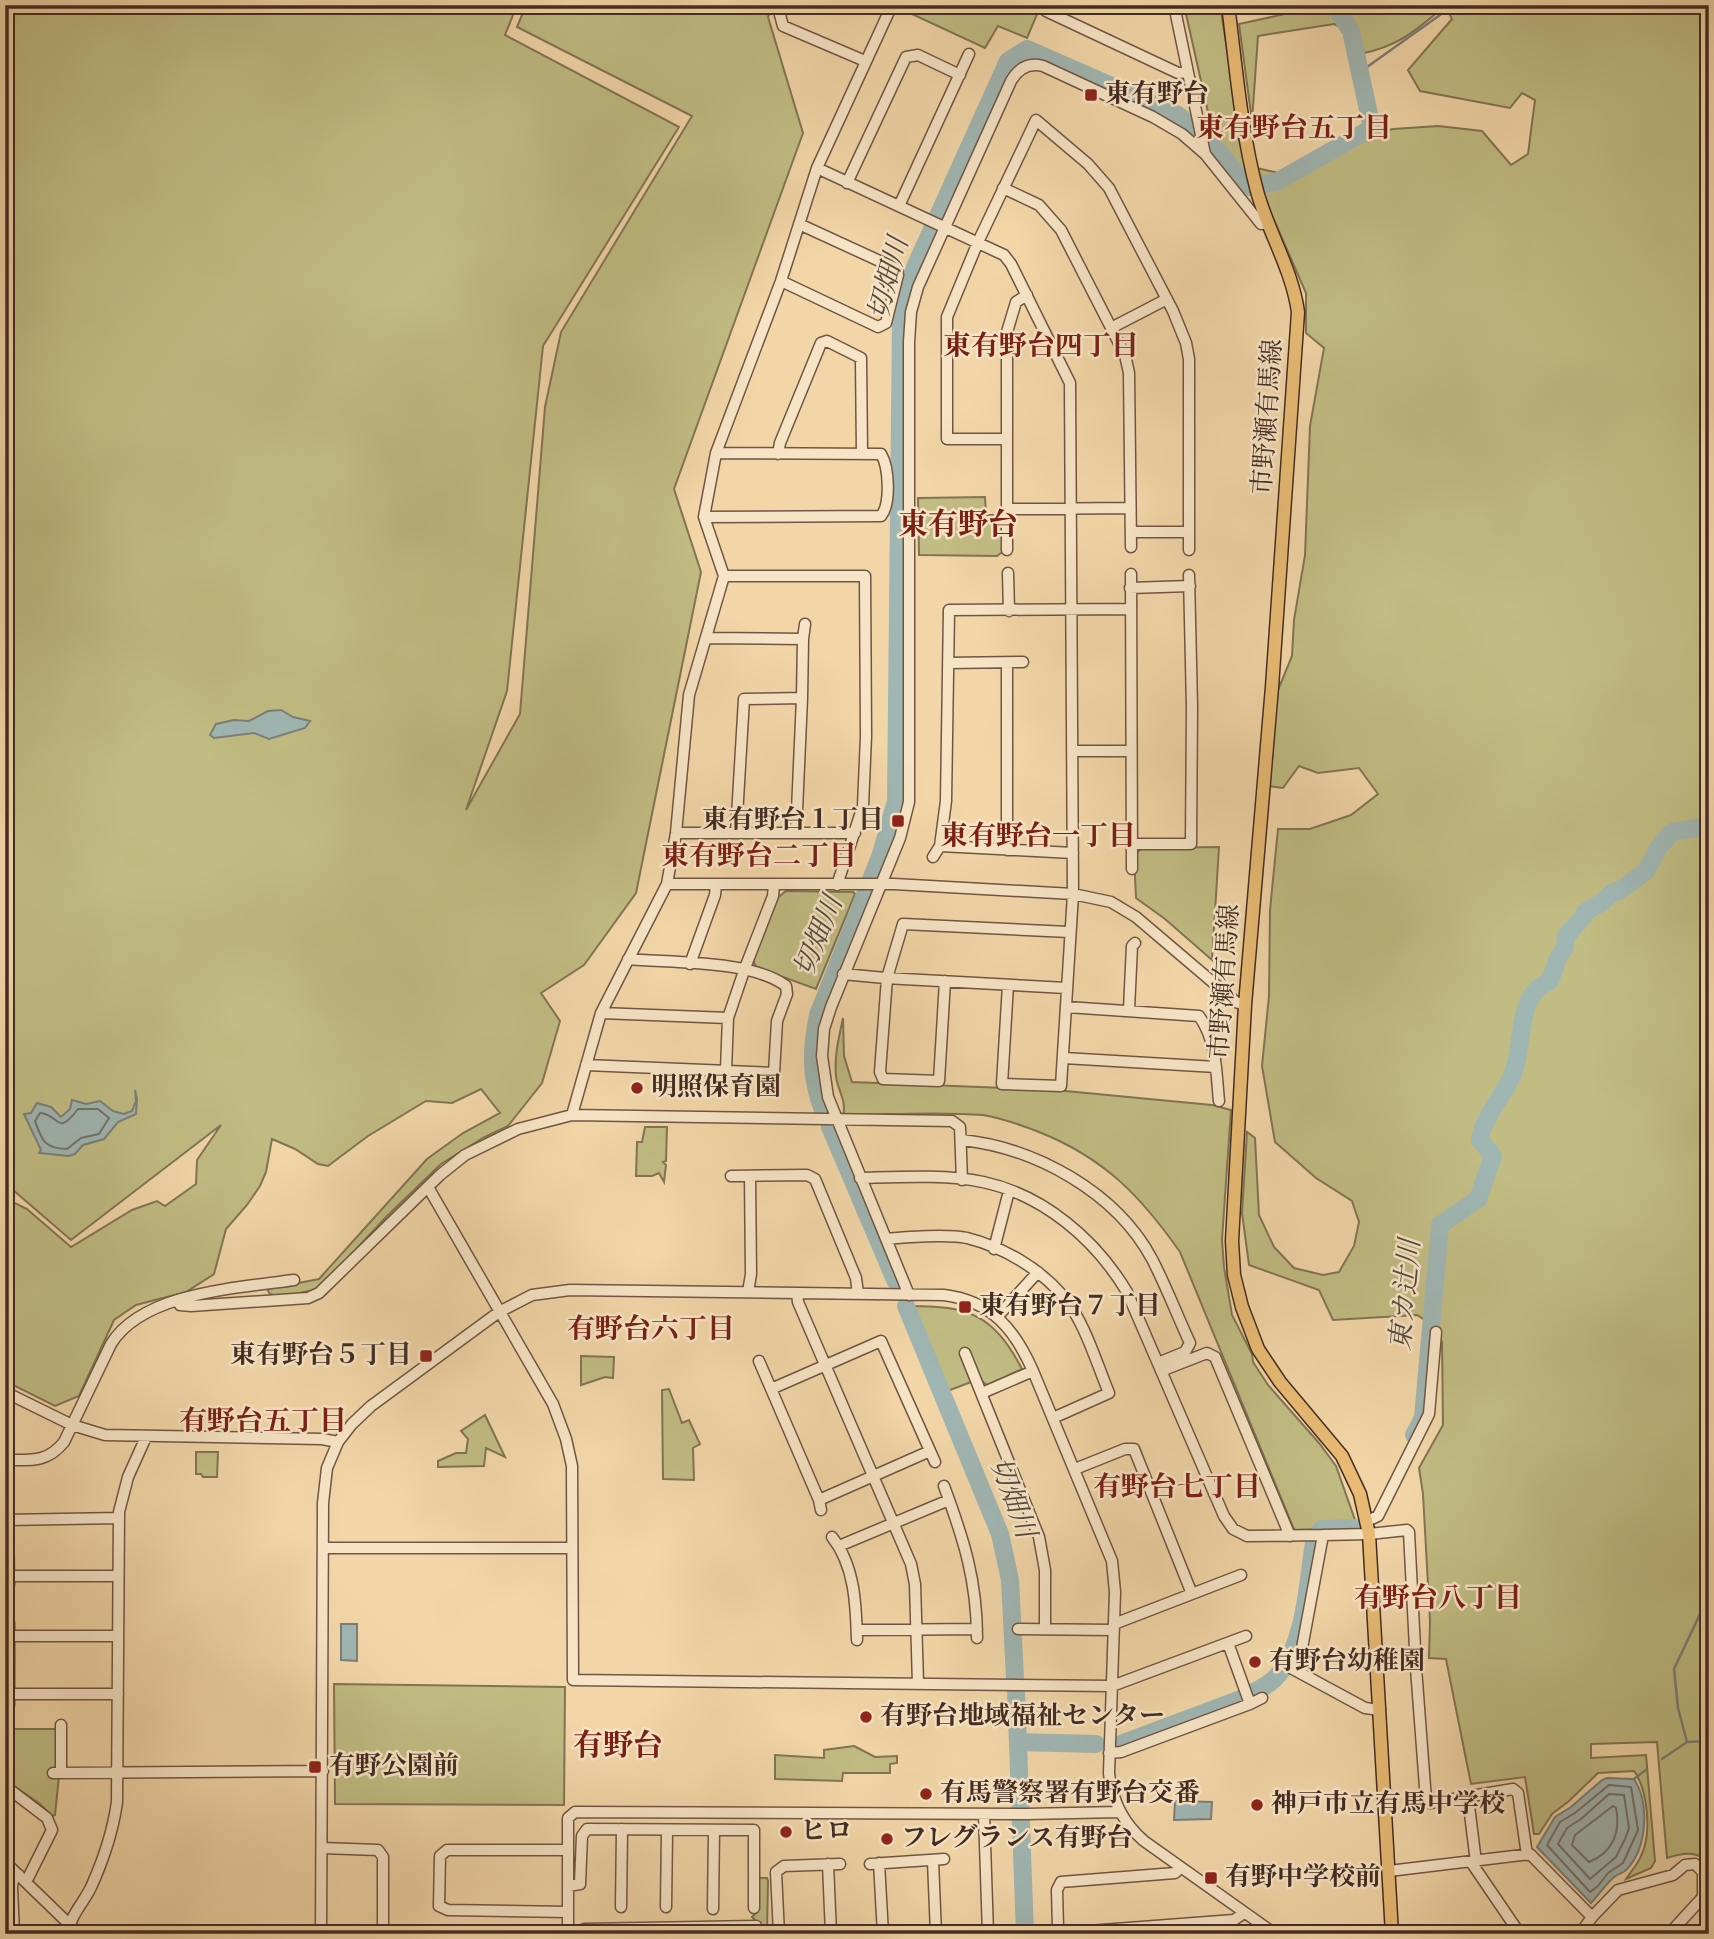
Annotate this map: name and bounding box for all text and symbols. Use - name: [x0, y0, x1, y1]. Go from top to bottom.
- place label: 東有野台: [1105, 77, 1209, 114]
- marker: 東有野台: [1083, 87, 1099, 103]
- district label: 東有野台五丁目: [1196, 110, 1392, 150]
- water label: 切畑川: [860, 230, 921, 325]
- district label: 東有野台四丁目: [943, 328, 1139, 368]
- street label: 市野瀬有馬線: [1245, 338, 1293, 496]
- district label: 東有野台: [898, 505, 1018, 548]
- place label: 東有野台１丁目: [702, 803, 884, 840]
- marker: 東有野台１丁目: [890, 813, 906, 829]
- district label: 東有野台一丁目: [940, 818, 1136, 858]
- district label: 東有野台二丁目: [661, 838, 857, 878]
- water label: 切畑川: [786, 888, 855, 983]
- street label: 市野瀬有馬線: [1202, 903, 1250, 1061]
- place label: 明照保育園: [651, 1070, 781, 1107]
- marker: 明照保育園: [629, 1080, 645, 1096]
- water label: 東カ辻川: [1382, 1234, 1432, 1353]
- place label: 東有野台７丁目: [979, 1289, 1161, 1326]
- marker: 東有野台７丁目: [957, 1299, 973, 1315]
- district label: 有野台六丁目: [567, 1311, 735, 1351]
- place label: 東有野台５丁目: [230, 1338, 412, 1375]
- marker: 東有野台５丁目: [418, 1348, 434, 1364]
- district label: 有野台五丁目: [179, 1403, 347, 1443]
- water label: 切畑川: [978, 1452, 1045, 1547]
- district label: 有野台七丁目: [1093, 1469, 1261, 1509]
- district label: 有野台八丁目: [1354, 1580, 1522, 1620]
- place label: 有野台幼稚園: [1269, 1644, 1425, 1681]
- marker: 有野台幼稚園: [1247, 1654, 1263, 1670]
- place label: 有野台地域福祉センター: [880, 1699, 1165, 1736]
- marker: 有野台地域福祉センター: [858, 1709, 874, 1725]
- district label: 有野台: [573, 1726, 663, 1769]
- place label: 有野公園前: [329, 1749, 459, 1786]
- marker: 有野公園前: [307, 1759, 323, 1775]
- place label: 有馬警察署有野台交番: [940, 1776, 1200, 1813]
- marker: 有馬警察署有野台交番: [918, 1786, 934, 1802]
- place label: 神戸市立有馬中学校: [1271, 1787, 1505, 1824]
- marker: 神戸市立有馬中学校: [1249, 1797, 1265, 1813]
- place label: ヒロ: [800, 1814, 852, 1851]
- place label: フレグランス有野台: [901, 1821, 1133, 1858]
- marker: ヒロ: [778, 1824, 794, 1840]
- marker: フレグランス有野台: [879, 1831, 895, 1847]
- place label: 有野中学校前: [1225, 1860, 1381, 1897]
- marker: 有野中学校前: [1203, 1870, 1219, 1886]

